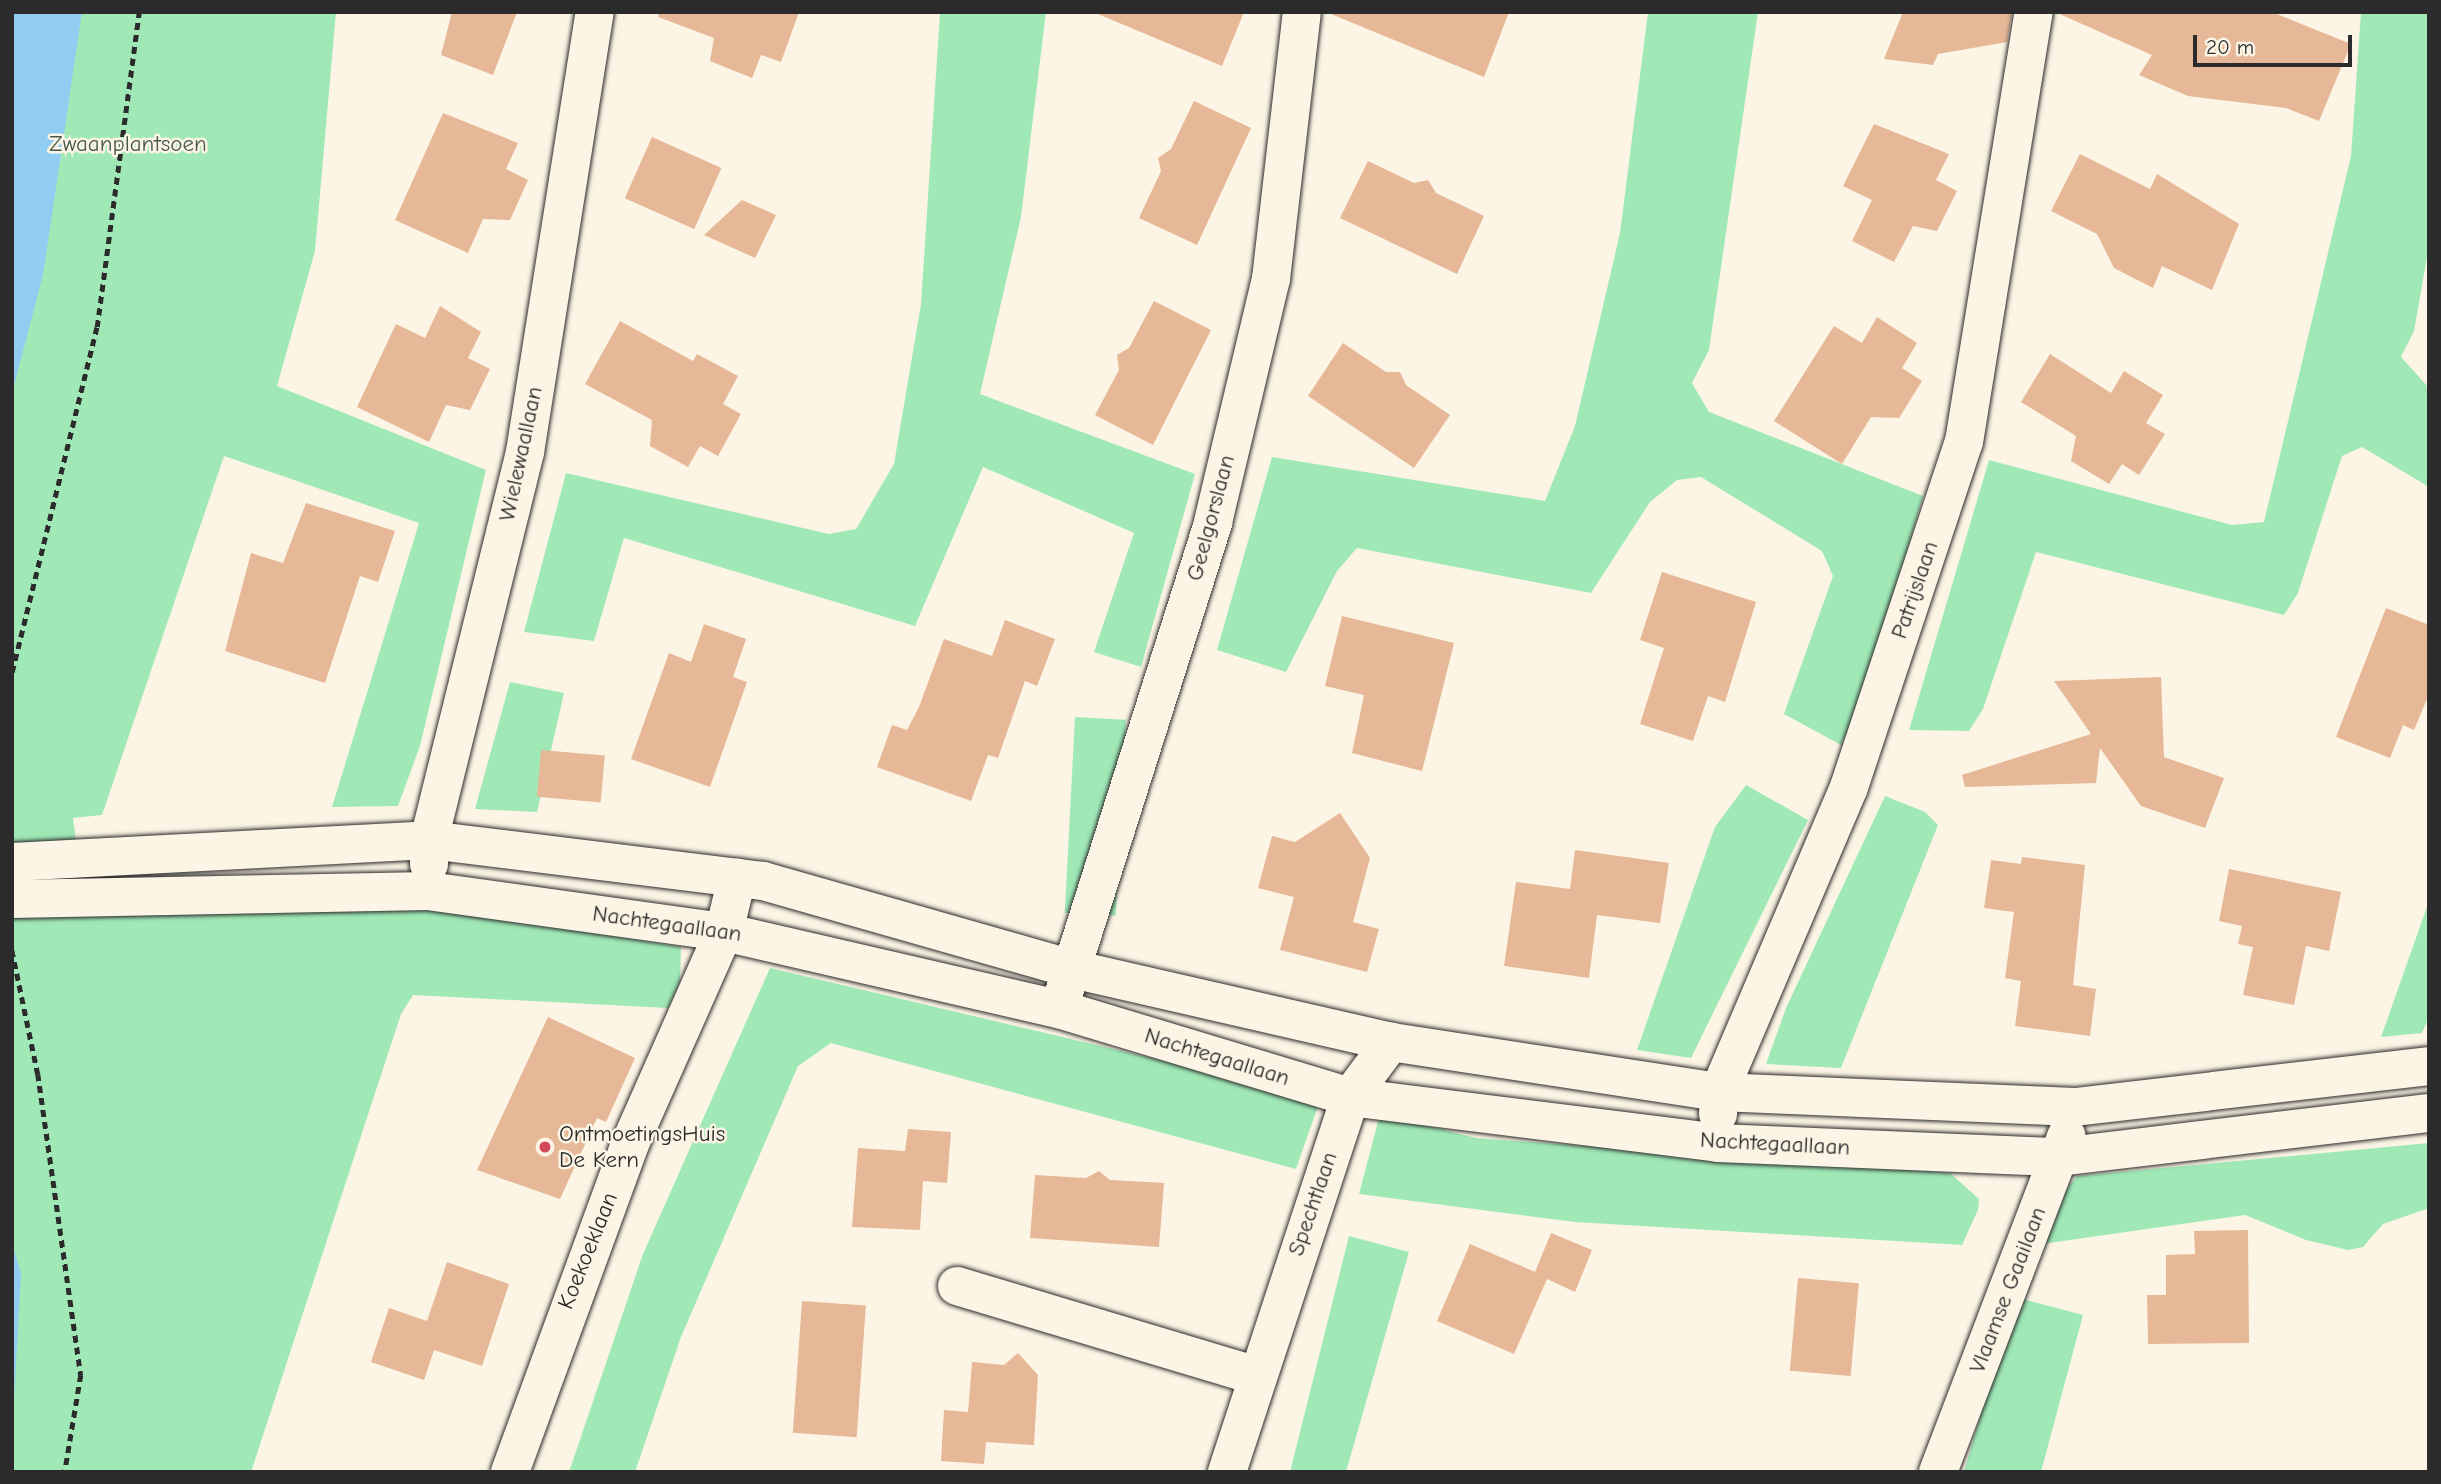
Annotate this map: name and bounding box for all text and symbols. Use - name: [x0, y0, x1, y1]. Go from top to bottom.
- scale bar: [2196, 21, 2355, 65]
- text: 20 m: [2206, 35, 2254, 59]
- park label: Zwaanplantsoen: [49, 130, 207, 158]
- street label: Wielewaallaan: [493, 384, 549, 524]
- street label: Geelgorslaan: [1181, 452, 1241, 584]
- street label: Patrijslaan: [1885, 538, 1945, 642]
- street label: Nachtegaallaan: [591, 900, 743, 948]
- street label: Nachtegaallaan: [1141, 1022, 1293, 1092]
- place label: OntmoetingsHuis De Kern: [559, 1120, 725, 1174]
- street label: Nachtegaallaan: [1699, 1126, 1851, 1162]
- marker: OntmoetingsHuis De Kern: [537, 1139, 553, 1155]
- street label: Spechtlaan: [1282, 1148, 1344, 1260]
- street label: Koekoeklaan: [552, 1189, 624, 1313]
- street label: Vlaamse Gaailaan: [1964, 1203, 2052, 1377]

